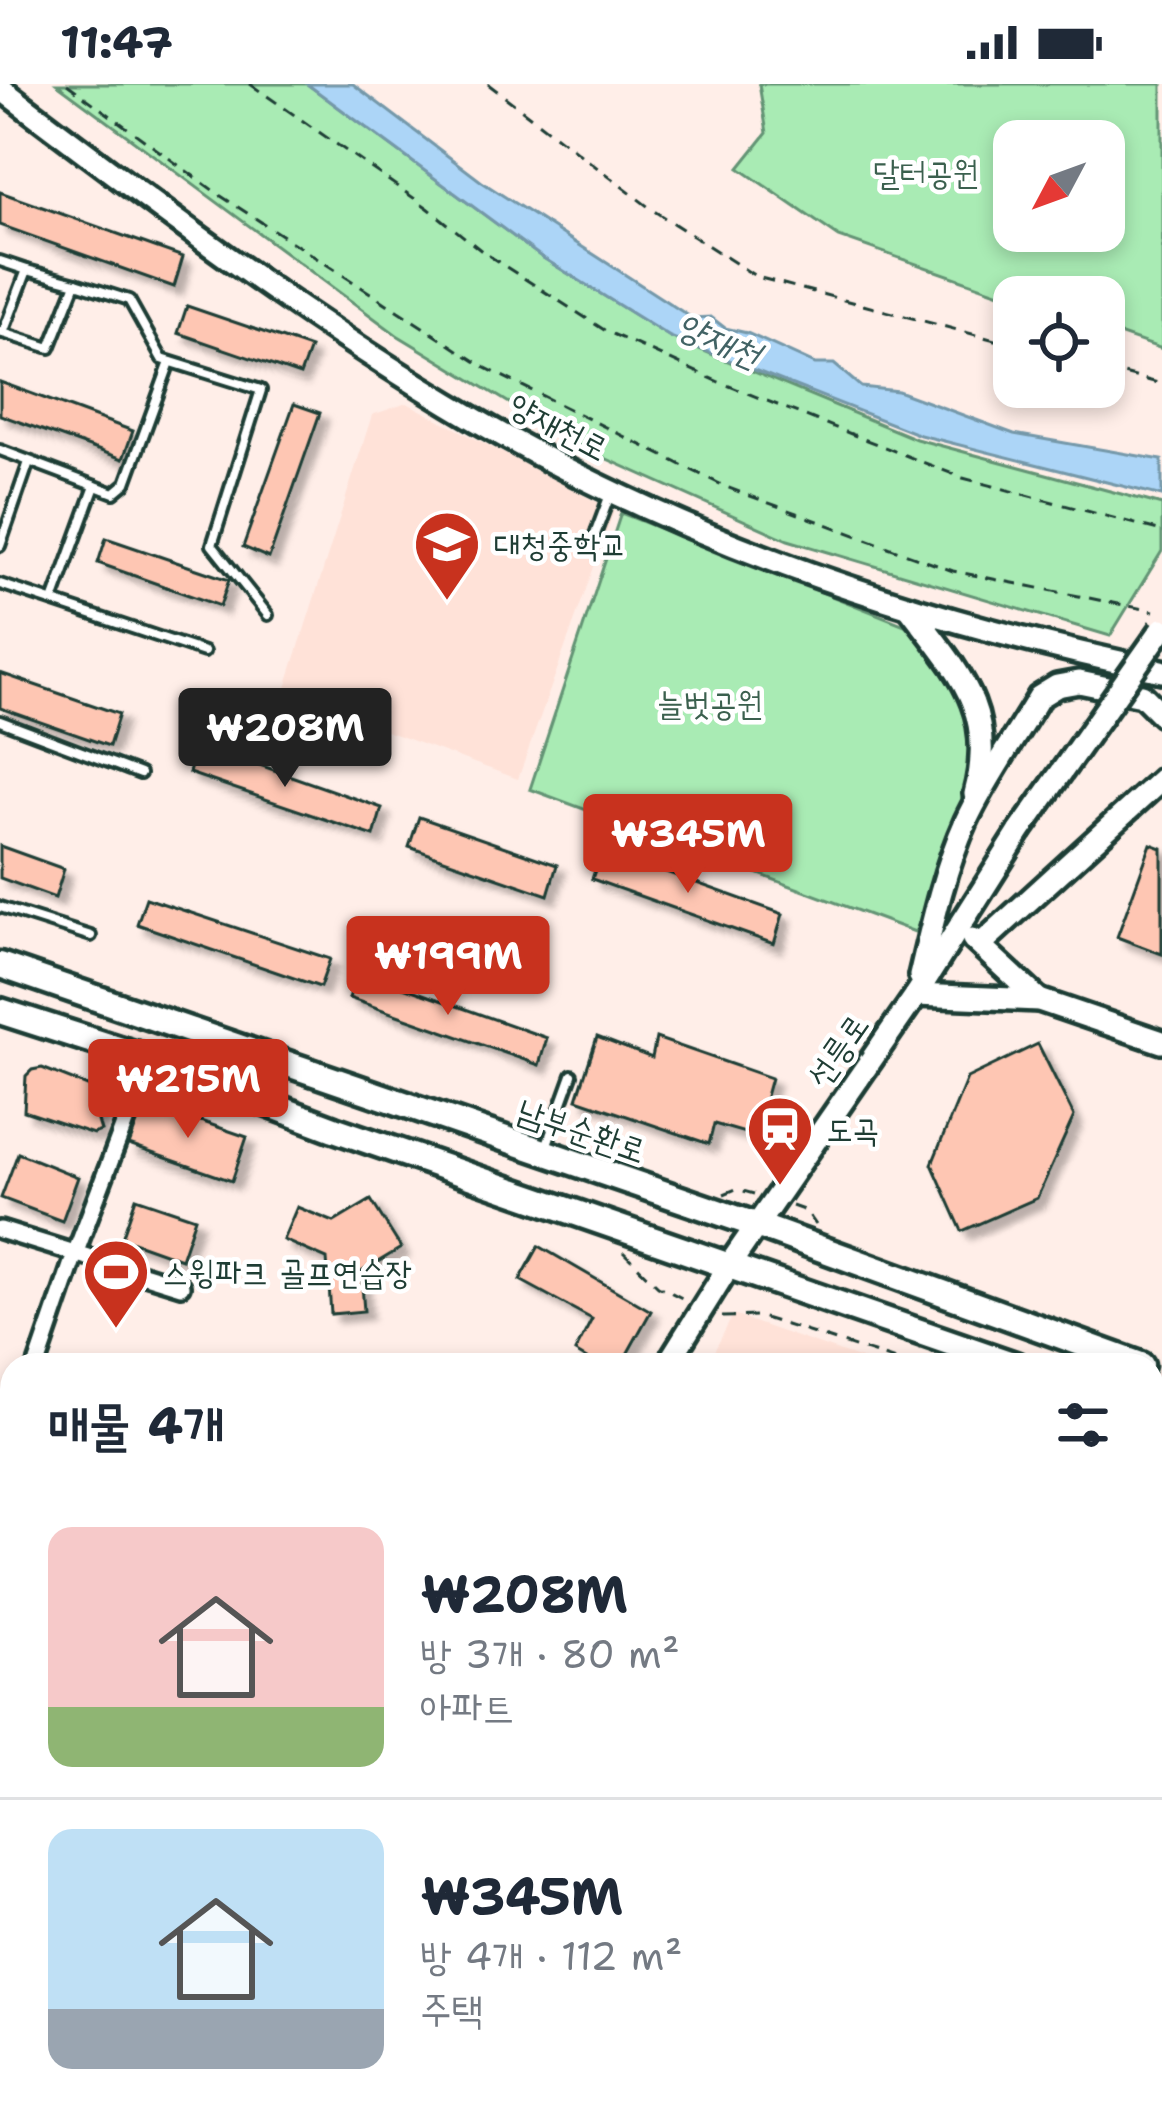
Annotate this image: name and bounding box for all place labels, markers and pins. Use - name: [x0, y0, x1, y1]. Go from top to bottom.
- school or university icon: 대청중학교: [412, 509, 482, 603]
- place label: 대청중학교: [494, 522, 627, 567]
- pin: ₩208M: [201, 688, 369, 790]
- pin: ₩345M: [604, 794, 772, 896]
- pin: ₩199M: [364, 916, 532, 1018]
- pin: ₩215M: [104, 1039, 272, 1141]
- station icon: 도곡: [745, 1094, 815, 1188]
- place label: 도곡: [826, 1107, 879, 1152]
- sports icon: 스윙파크 골프연습장: [81, 1237, 151, 1331]
- place label: 스윙파크 골프연습장: [162, 1250, 412, 1295]

